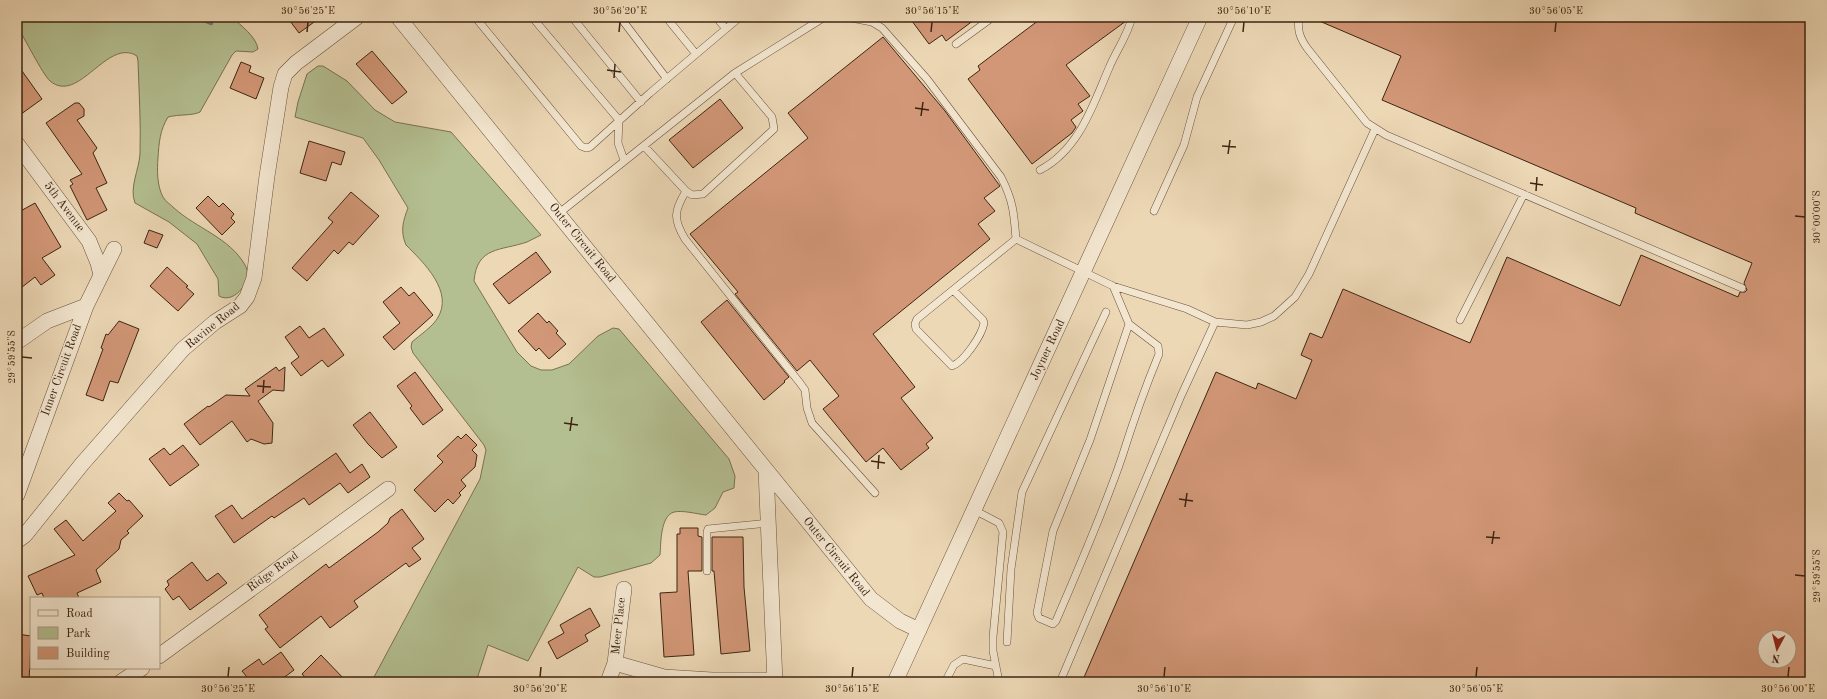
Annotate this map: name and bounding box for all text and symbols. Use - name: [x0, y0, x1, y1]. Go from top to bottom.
- text: 30°56'25"E: [281, 6, 335, 16]
- text: 30°56'20"E: [593, 6, 647, 16]
- text: 30°56'15"E: [905, 6, 959, 16]
- text: 30°56'10"E: [1217, 6, 1271, 16]
- text: 30°56'05"E: [1529, 6, 1583, 16]
- street label: 5th Avenue: [41, 179, 88, 235]
- text: 30°00'00"S: [1812, 190, 1822, 244]
- street label: Outer Circuit Road: [546, 201, 618, 285]
- street label: Ravine Road: [184, 301, 242, 351]
- street label: Joyner Road: [1029, 318, 1067, 382]
- street label: Inner Circuit Road: [40, 322, 84, 418]
- text: 29°59'55"S: [7, 330, 17, 384]
- street label: Outer Circuit Road: [800, 515, 872, 599]
- street label: Ridge Road: [245, 549, 301, 595]
- text: 29°59'55"S: [1812, 549, 1822, 603]
- street label: Meer Place: [610, 596, 628, 655]
- legend: [30, 597, 160, 669]
- text: Road: [66, 608, 93, 620]
- text: Park: [66, 628, 91, 640]
- north arrow: [1757, 629, 1797, 669]
- text: Building: [66, 648, 110, 660]
- text: N: [1771, 651, 1781, 663]
- text: 30°56'25"E: [201, 684, 255, 694]
- text: 30°56'20"E: [513, 684, 567, 694]
- text: 30°56'15"E: [825, 684, 879, 694]
- text: 30°56'10"E: [1137, 684, 1191, 694]
- text: 30°56'05"E: [1449, 684, 1503, 694]
- text: 30°56'00"E: [1761, 684, 1815, 694]

